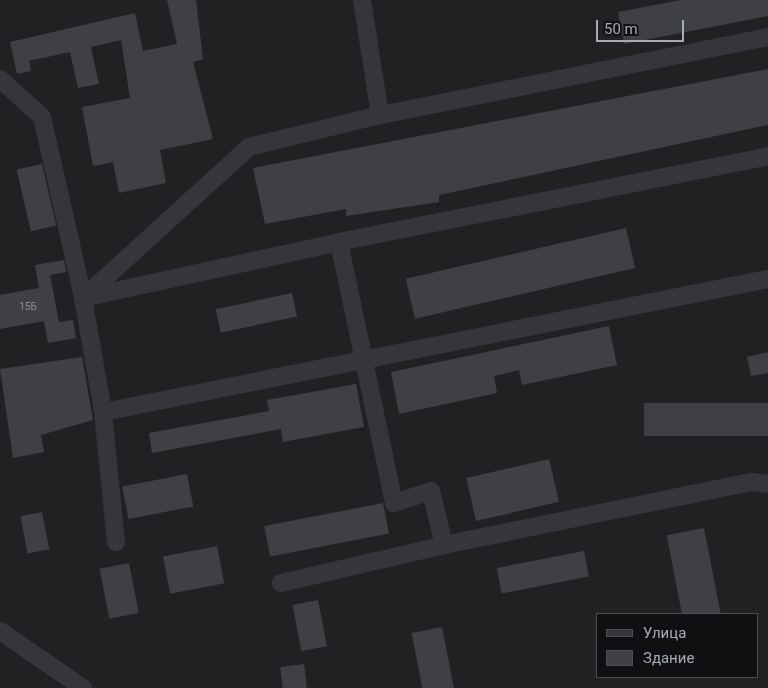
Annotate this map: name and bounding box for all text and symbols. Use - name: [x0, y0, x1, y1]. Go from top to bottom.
- scale bar: [598, 10, 686, 42]
- text: 50 m: [604, 20, 638, 38]
- house number: 15Б: [19, 301, 37, 313]
- legend: [596, 613, 758, 678]
- text: Улица: [643, 624, 686, 642]
- text: Здание: [643, 649, 694, 667]

